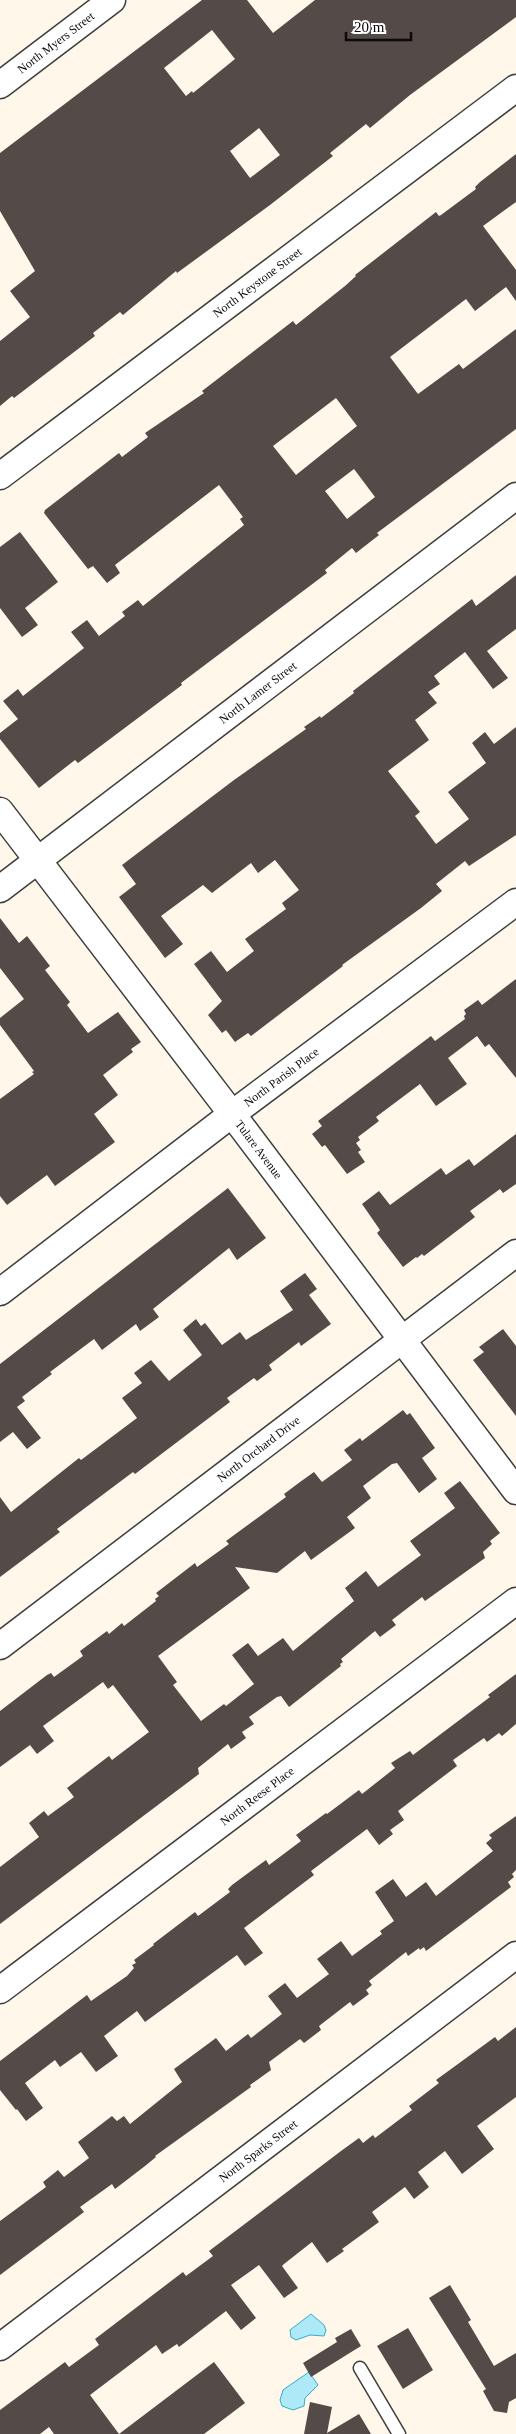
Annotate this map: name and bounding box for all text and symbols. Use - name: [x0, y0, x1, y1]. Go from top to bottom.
- street label: North Myers Street: [15, 9, 97, 76]
- scale bar: [346, 10, 411, 42]
- text: 20 m: [354, 19, 385, 35]
- street label: North Keystone Street: [210, 244, 305, 320]
- street label: North Lamer Street: [216, 658, 300, 727]
- street label: North Parish Place: [241, 1045, 322, 1110]
- street label: Tulare Avenue: [232, 1117, 285, 1181]
- street label: North Orchard Drive: [214, 1413, 303, 1485]
- street label: North Reese Place: [217, 1764, 297, 1828]
- street label: North Sparks Street: [216, 2116, 300, 2185]

